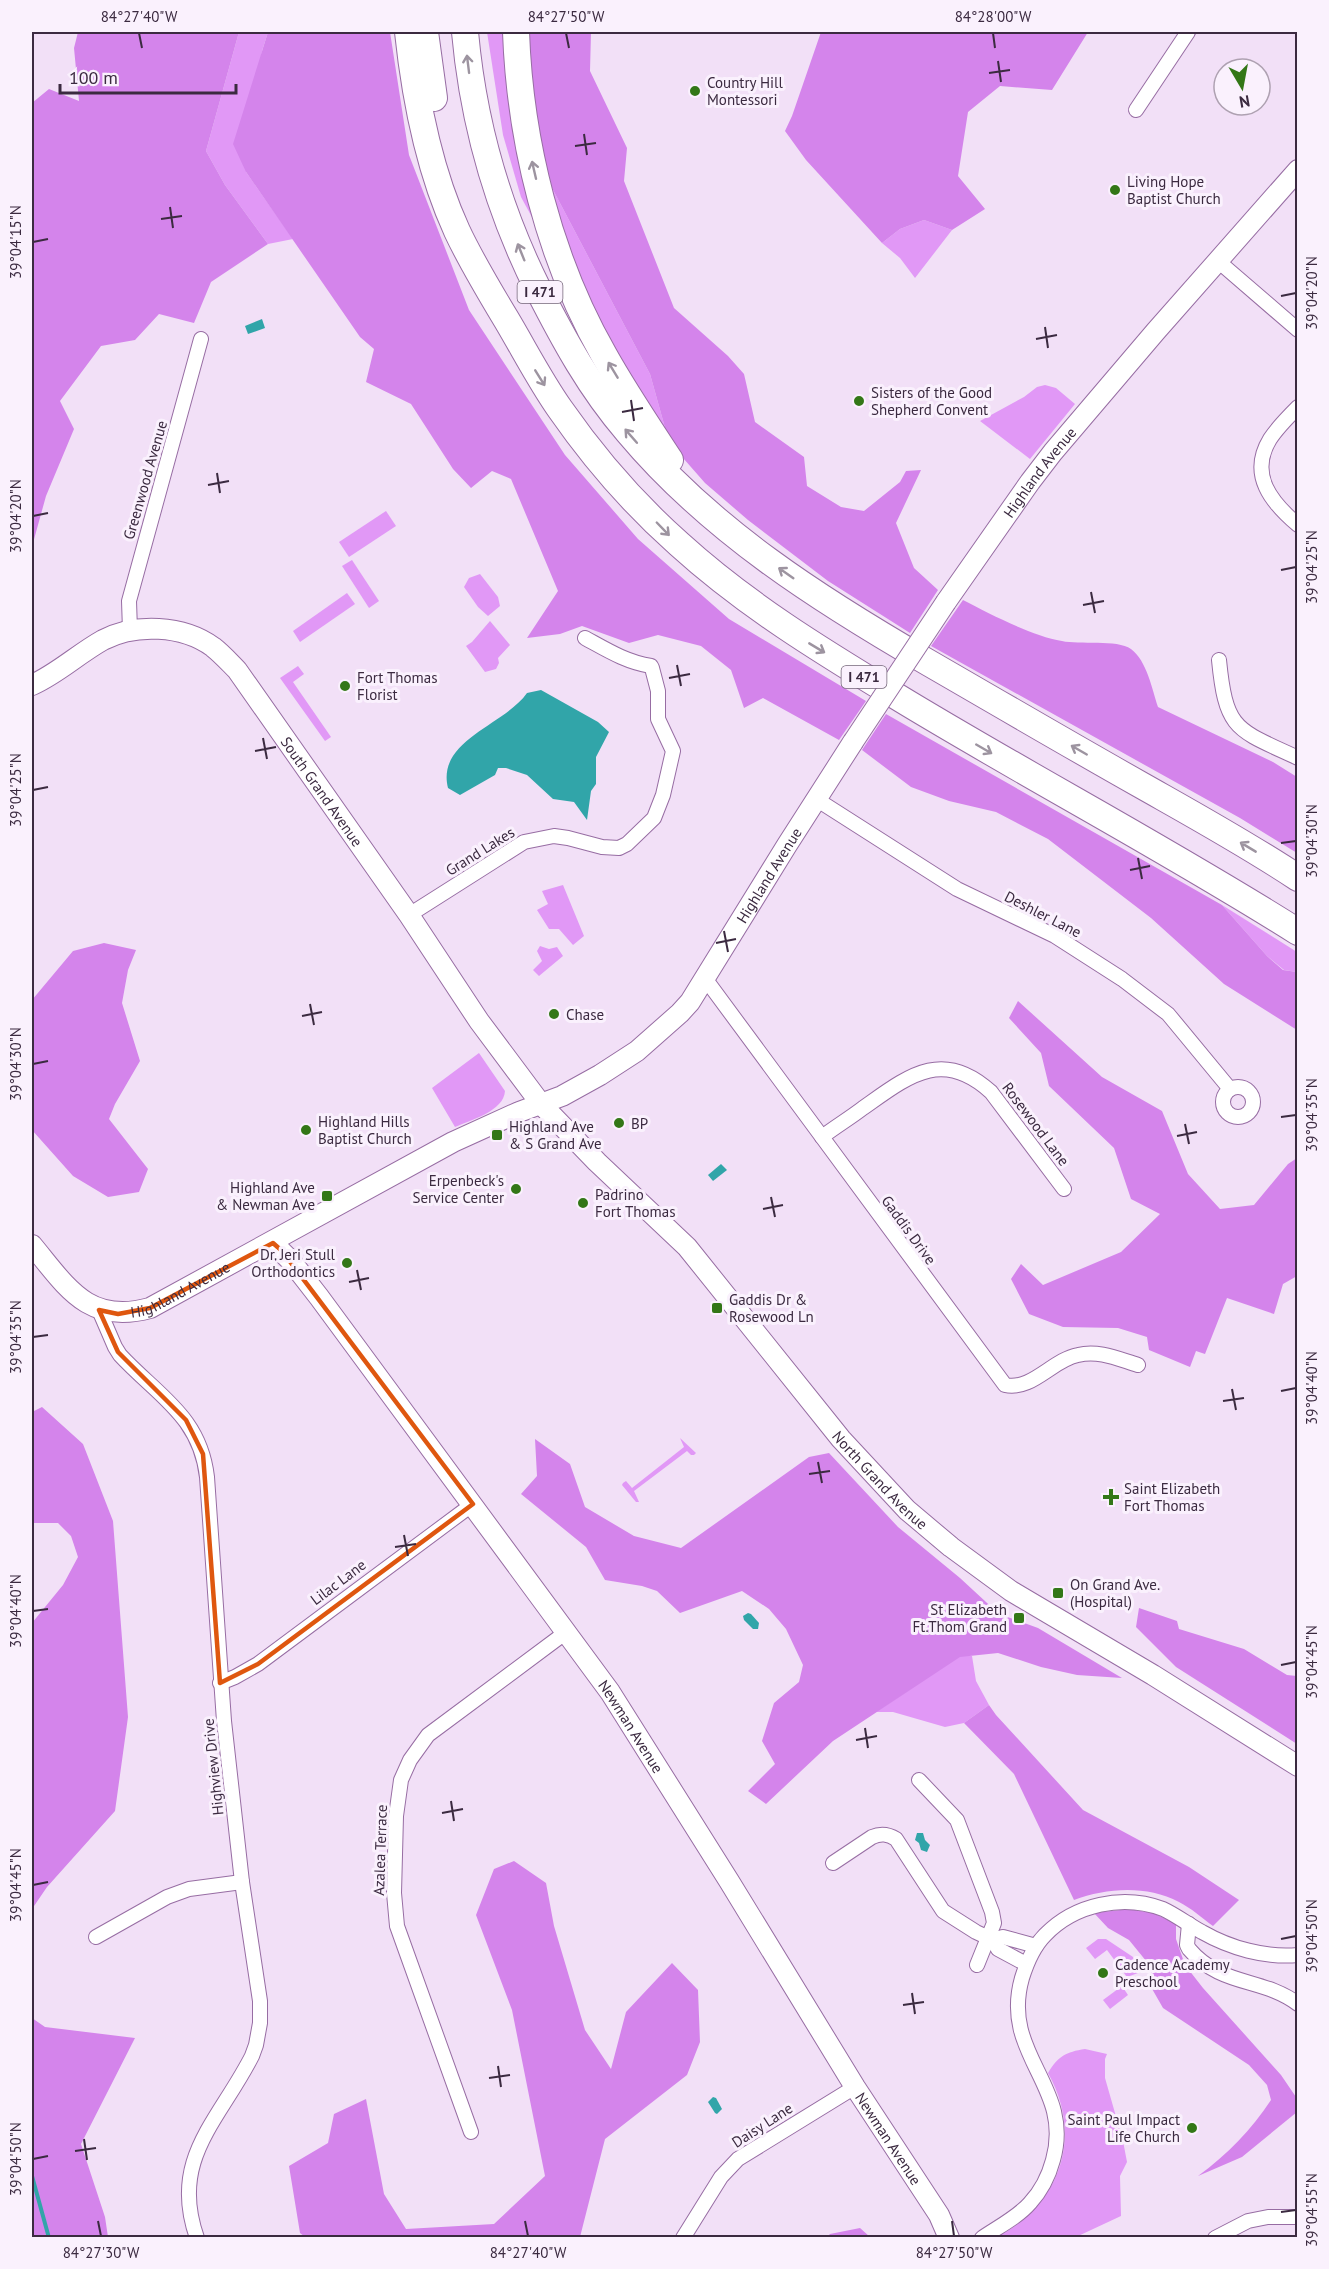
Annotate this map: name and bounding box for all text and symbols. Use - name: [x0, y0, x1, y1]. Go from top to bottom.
- text: 84°27'40"W: [101, 7, 178, 26]
- text: 84°27'50"W: [528, 7, 605, 26]
- text: 84°28'00"W: [955, 7, 1032, 26]
- one-way arrow: [462, 55, 473, 75]
- scale bar: [60, 57, 236, 95]
- north arrow: [1212, 57, 1272, 117]
- text: 100 m: [69, 66, 118, 89]
- place label: Country Hill Montessori: [707, 73, 783, 109]
- marker: Country Hill Montessori: [688, 84, 702, 98]
- text: N: [1238, 91, 1252, 113]
- one-way arrow: [528, 161, 539, 180]
- place label: Living Hope Baptist Church: [1127, 172, 1221, 208]
- marker: Living Hope Baptist Church: [1108, 183, 1122, 197]
- text: 39°04'15"N: [6, 205, 25, 279]
- one-way arrow: [515, 243, 526, 261]
- text: 39°04'20"N: [1302, 256, 1321, 330]
- road number: I 471: [518, 281, 562, 303]
- one-way arrow: [606, 362, 618, 379]
- one-way arrow: [534, 369, 546, 386]
- place label: Sisters of the Good Shepherd Convent: [871, 383, 992, 419]
- marker: Sisters of the Good Shepherd Convent: [852, 394, 866, 408]
- street label: Greenwood Avenue: [119, 418, 171, 542]
- street label: Highland Avenue: [999, 423, 1080, 521]
- one-way arrow: [625, 428, 638, 444]
- text: 39°04'20"N: [6, 479, 25, 553]
- one-way arrow: [656, 521, 671, 536]
- text: 39°04'25"N: [1302, 530, 1321, 604]
- one-way arrow: [779, 567, 795, 579]
- one-way arrow: [808, 643, 825, 655]
- road number: I 471: [842, 666, 886, 688]
- place label: Fort Thomas Florist: [357, 668, 437, 704]
- marker: Fort Thomas Florist: [338, 679, 352, 693]
- street label: South Grand Avenue: [277, 733, 367, 850]
- one-way arrow: [975, 743, 992, 755]
- one-way arrow: [1071, 743, 1088, 755]
- text: 39°04'25"N: [6, 753, 25, 827]
- text: 39°04'30"N: [1302, 804, 1321, 878]
- street label: Grand Lakes: [442, 822, 518, 880]
- street label: Highland Avenue: [732, 824, 805, 926]
- one-way arrow: [1240, 840, 1257, 852]
- street label: Deshler Lane: [1001, 887, 1085, 941]
- place label: Chase: [566, 1005, 604, 1024]
- marker: Chase: [547, 1007, 561, 1021]
- text: 39°04'30"N: [6, 1027, 25, 1101]
- street label: Rosewood Lane: [998, 1078, 1074, 1170]
- text: 39°04'35"N: [1302, 1078, 1321, 1152]
- place label: Highland Hills Baptist Church: [318, 1112, 412, 1148]
- place label: BP: [631, 1114, 648, 1133]
- marker: BP: [612, 1116, 626, 1130]
- place label: Highland Ave & S Grand Ave: [509, 1117, 602, 1153]
- marker: Highland Hills Baptist Church: [299, 1123, 313, 1137]
- marker: Highland Ave & S Grand Ave: [490, 1128, 504, 1142]
- place label: Erpenbeck's Service Center: [413, 1171, 504, 1207]
- place label: Highland Ave & Newman Ave: [216, 1178, 315, 1214]
- marker: Erpenbeck's Service Center: [509, 1182, 523, 1196]
- place label: Padrino Fort Thomas: [595, 1185, 675, 1221]
- marker: Highland Ave & Newman Ave: [320, 1189, 334, 1203]
- street label: Gaddis Drive: [878, 1192, 940, 1268]
- marker: Padrino Fort Thomas: [576, 1196, 590, 1210]
- place label: Dr. Jeri Stull Orthodontics: [251, 1245, 336, 1281]
- marker: Dr. Jeri Stull Orthodontics: [340, 1256, 354, 1270]
- street label: Highland Avenue: [129, 1257, 233, 1321]
- place label: Gaddis Dr & Rosewood Ln: [729, 1290, 814, 1326]
- text: 39°04'35"N: [6, 1300, 25, 1374]
- marker: Gaddis Dr & Rosewood Ln: [710, 1301, 724, 1315]
- text: 39°04'40"N: [1302, 1351, 1321, 1425]
- street label: North Grand Avenue: [829, 1427, 932, 1533]
- place label: Saint Elizabeth Fort Thomas: [1124, 1479, 1220, 1515]
- marker: Saint Elizabeth Fort Thomas: [1102, 1488, 1120, 1506]
- street label: Lilac Lane: [306, 1555, 370, 1609]
- text: 39°04'40"N: [6, 1574, 25, 1648]
- place label: On Grand Ave. (Hospital): [1070, 1575, 1160, 1611]
- marker: On Grand Ave. (Hospital): [1051, 1586, 1065, 1600]
- place label: St Elizabeth Ft.Thom Grand: [912, 1600, 1007, 1636]
- marker: St Elizabeth Ft.Thom Grand: [1012, 1611, 1026, 1625]
- text: 39°04'45"N: [1302, 1625, 1321, 1699]
- street label: Newman Avenue: [595, 1676, 668, 1776]
- street label: Highview Drive: [198, 1718, 228, 1816]
- street label: Azalea Terrace: [369, 1804, 391, 1896]
- text: 39°04'45"N: [6, 1848, 25, 1922]
- text: 39°04'50"N: [1302, 1899, 1321, 1973]
- place label: Cadence Academy Preschool: [1115, 1955, 1230, 1991]
- marker: Cadence Academy Preschool: [1096, 1966, 1110, 1980]
- street label: Newman Avenue: [851, 2089, 926, 2188]
- street label: Daisy Lane: [728, 2098, 796, 2152]
- place label: Saint Paul Impact Life Church: [1068, 2110, 1180, 2146]
- marker: Saint Paul Impact Life Church: [1185, 2121, 1199, 2135]
- text: 39°04'50"N: [6, 2122, 25, 2196]
- text: 39°04'55"N: [1302, 2173, 1321, 2247]
- text: 84°27'30"W: [63, 2243, 140, 2262]
- text: 84°27'40"W: [490, 2243, 567, 2262]
- text: 84°27'50"W: [916, 2243, 993, 2262]

